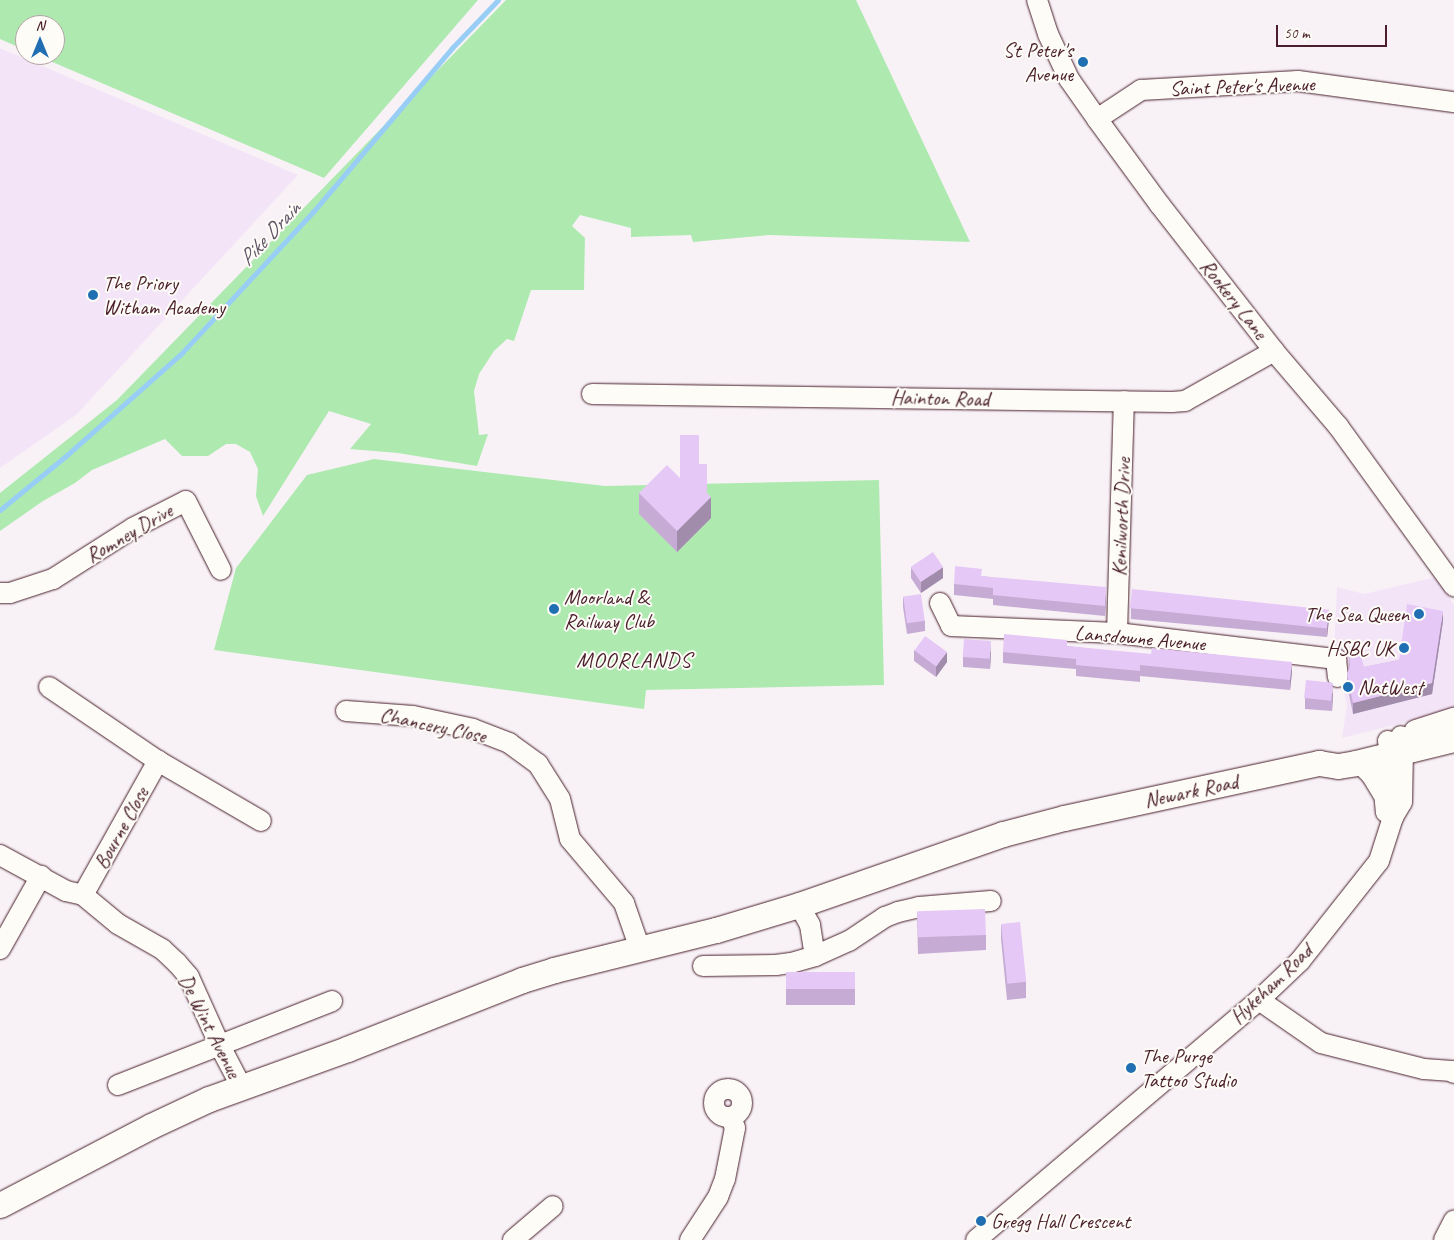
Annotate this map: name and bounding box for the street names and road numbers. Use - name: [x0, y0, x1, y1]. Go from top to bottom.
- street label: Saint Peter's Avenue: [1169, 71, 1315, 101]
- street label: Rookery Lane: [1195, 254, 1273, 344]
- street label: Hainton Road: [891, 385, 989, 411]
- street label: Kenilworth Drive: [1106, 457, 1136, 577]
- street label: Romney Drive: [81, 498, 177, 568]
- street label: Lansdowne Avenue: [1074, 620, 1206, 656]
- street label: Chancery Close: [378, 701, 488, 749]
- street label: Newark Road: [1142, 769, 1240, 813]
- street label: Bourne Close: [88, 783, 154, 873]
- street label: Hykeham Road: [1225, 939, 1317, 1029]
- street label: De Wint Avenue: [173, 970, 247, 1082]

